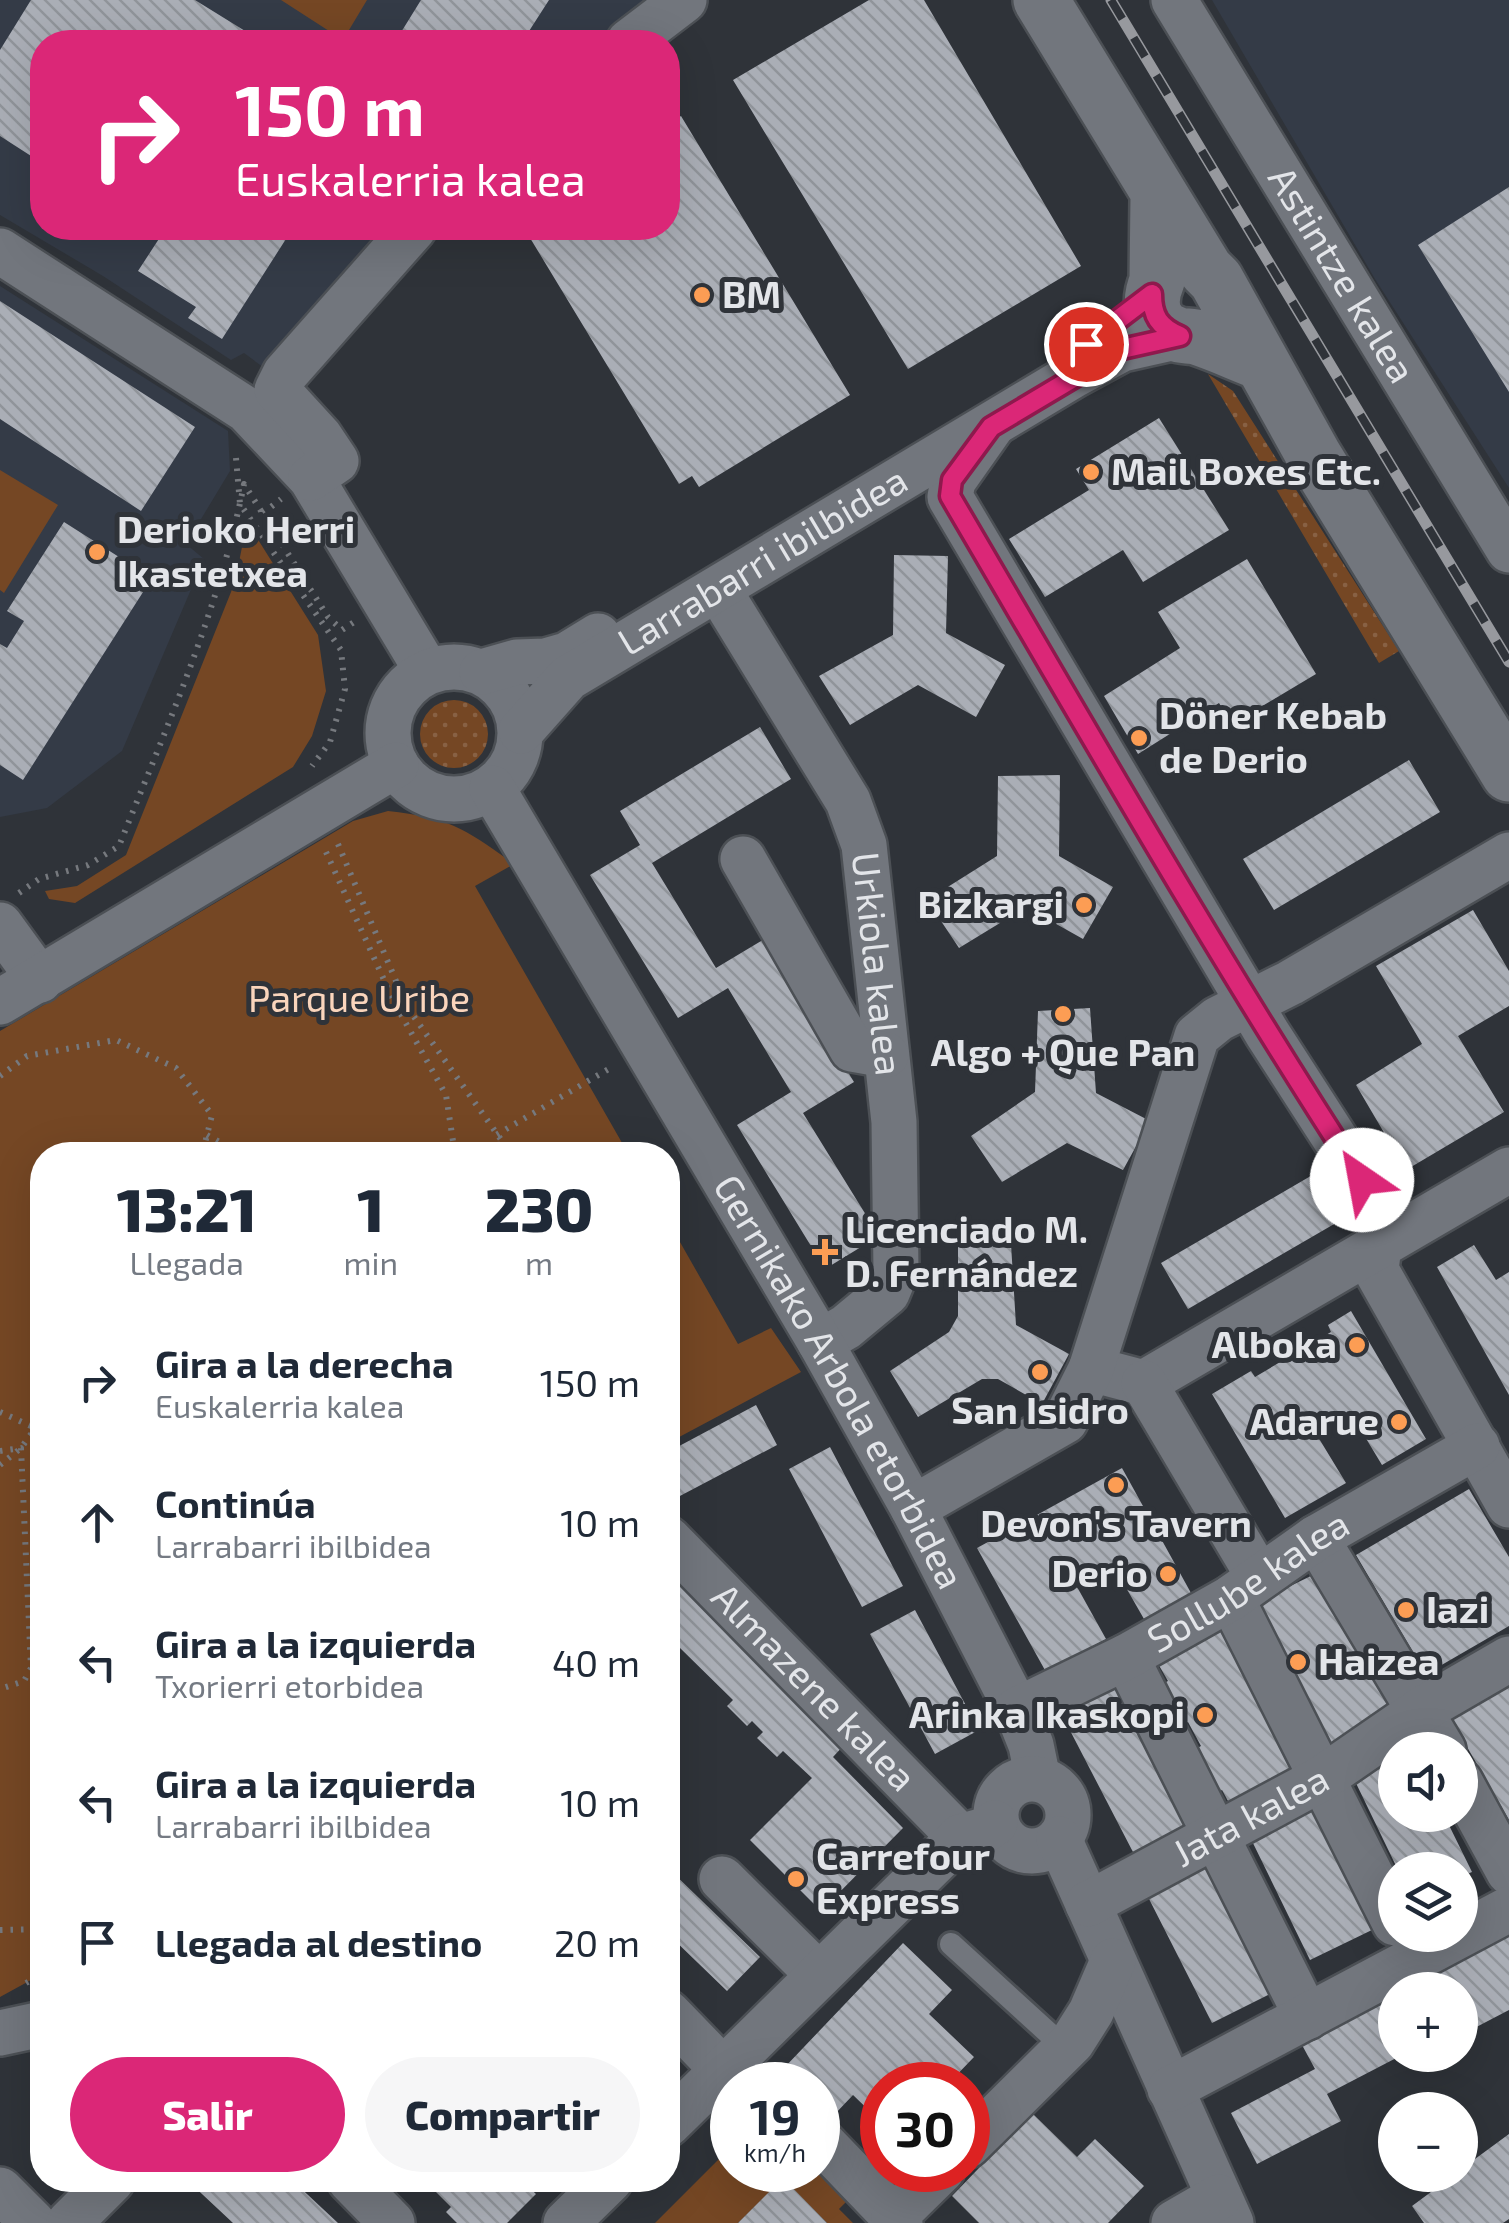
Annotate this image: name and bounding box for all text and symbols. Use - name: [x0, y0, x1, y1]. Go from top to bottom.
- text: 150 m: [235, 66, 425, 150]
- icon: right: [70, 70, 200, 200]
- text: Euskalerria kalea: [235, 151, 586, 205]
- street label: Astintze kalea: [1260, 158, 1426, 390]
- place label: BM: [722, 270, 781, 316]
- marker: BM: [691, 284, 713, 306]
- pin: [1044, 302, 1129, 387]
- icon: arrive: [1059, 317, 1114, 372]
- place label: Mail Boxes Etc.: [1111, 447, 1381, 493]
- street label: Larrabarri ibilbidea: [609, 455, 915, 664]
- marker: Mail Boxes Etc.: [1080, 461, 1102, 483]
- place label: Derioko Herri Ikastetxea: [117, 505, 355, 595]
- marker: Derioko Herri Ikastetxea: [86, 541, 108, 563]
- place label: Döner Kebab de Derio: [1159, 691, 1387, 781]
- marker: Döner Kebab de Derio: [1128, 727, 1150, 749]
- street label: Urkiola kalea: [844, 850, 914, 1078]
- place label: Bizkargi: [918, 880, 1064, 926]
- marker: Bizkargi: [1073, 894, 1095, 916]
- park label: Parque Uribe: [248, 974, 470, 1020]
- marker: Algo + Que Pan: [1052, 1003, 1074, 1025]
- place label: Algo + Que Pan: [931, 1028, 1195, 1075]
- position arrow: [1310, 1128, 1414, 1232]
- street label: Gernikako Arbola etorbidea: [705, 1166, 975, 1596]
- text: 13:21: [117, 1172, 257, 1244]
- text: 1: [357, 1172, 384, 1244]
- text: 230: [485, 1172, 593, 1244]
- place label: Licenciado M. D. Fernández: [845, 1205, 1088, 1295]
- marker: Licenciado M. D. Fernández: [814, 1241, 836, 1263]
- text: Llegada: [130, 1243, 244, 1281]
- text: min: [343, 1243, 398, 1281]
- text: m: [525, 1243, 553, 1281]
- place label: Alboka: [1212, 1320, 1337, 1366]
- marker: Alboka: [1346, 1334, 1368, 1356]
- text: Gira a la derecha: [155, 1340, 454, 1386]
- icon: right: [70, 1355, 125, 1410]
- text: 150 m: [540, 1359, 640, 1405]
- marker: San Isidro: [1029, 1361, 1051, 1383]
- text: Euskalerria kalea: [155, 1386, 404, 1424]
- place label: San Isidro: [951, 1386, 1129, 1432]
- place label: Adarue: [1250, 1397, 1379, 1443]
- marker: Adarue: [1388, 1411, 1410, 1433]
- marker: Devon's Tavern: [1105, 1474, 1127, 1496]
- text: Continúa: [155, 1480, 316, 1526]
- icon: ahead: [70, 1495, 125, 1550]
- text: 10 m: [560, 1499, 640, 1545]
- place label: Devon's Tavern: [980, 1499, 1252, 1545]
- street label: Sollube kalea: [1139, 1499, 1356, 1661]
- text: Larrabarri ibilbidea: [155, 1526, 432, 1564]
- place label: Derio: [1051, 1549, 1148, 1595]
- marker: Derio: [1157, 1563, 1179, 1585]
- street label: Almazene kalea: [703, 1573, 927, 1800]
- place label: Iazi: [1426, 1585, 1489, 1631]
- marker: Iazi: [1395, 1599, 1417, 1621]
- text: Gira a la izquierda: [155, 1620, 476, 1666]
- icon: left: [70, 1635, 125, 1690]
- place label: Haizea: [1318, 1637, 1439, 1683]
- text: 40 m: [552, 1639, 640, 1685]
- marker: Haizea: [1287, 1651, 1309, 1673]
- text: Txorierri etorbidea: [155, 1666, 424, 1704]
- place label: Arinka Ikaskopi: [909, 1690, 1185, 1736]
- marker: Arinka Ikaskopi: [1194, 1704, 1216, 1726]
- map controls: [1378, 1732, 1478, 2192]
- button: sound: [1378, 1732, 1478, 1832]
- street label: Jata kalea: [1164, 1754, 1336, 1875]
- text: Gira a la izquierda: [155, 1760, 476, 1806]
- icon: left: [70, 1775, 125, 1830]
- text: 10 m: [560, 1779, 640, 1825]
- text: Larrabarri ibilbidea: [155, 1806, 432, 1844]
- place label: Carrefour Express: [816, 1832, 990, 1922]
- button: layers: [1378, 1852, 1478, 1952]
- marker: Carrefour Express: [785, 1868, 807, 1890]
- icon: arrive: [70, 1915, 125, 1970]
- text: Llegada al destino: [155, 1919, 483, 1965]
- text: 20 m: [554, 1919, 640, 1965]
- button: +: [1378, 1972, 1478, 2072]
- button: Salir: [70, 2057, 345, 2172]
- button: Compartir: [365, 2057, 640, 2172]
- speed limit sign: 30: [860, 2062, 990, 2192]
- text: 19: [749, 2085, 801, 2145]
- button: −: [1378, 2092, 1478, 2192]
- text: km/h: [744, 2137, 806, 2167]

